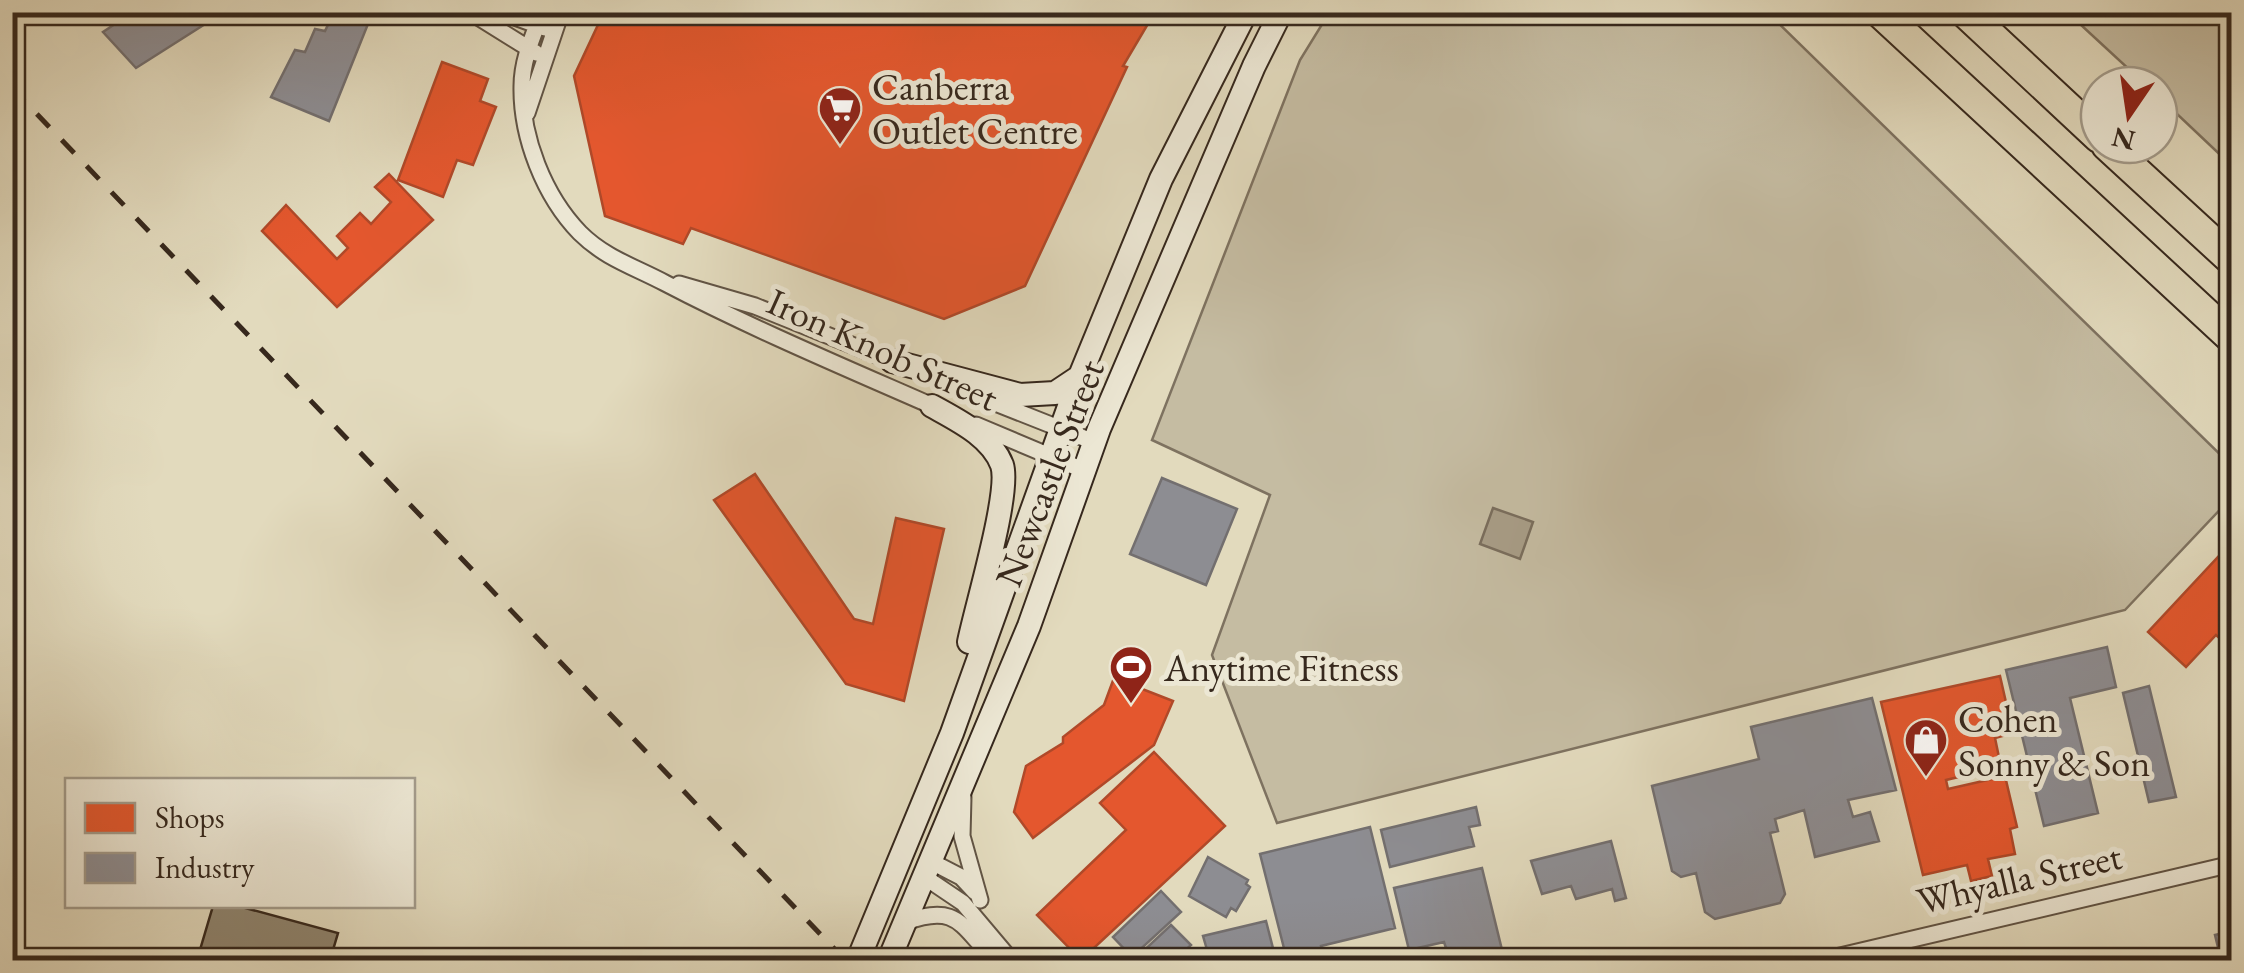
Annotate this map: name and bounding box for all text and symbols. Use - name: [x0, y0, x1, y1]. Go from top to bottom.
- place label: Canberra Outlet Centre: [872, 62, 1078, 155]
- north arrow: [2079, 65, 2179, 165]
- supermarket icon: Canberra Outlet Centre: [817, 85, 863, 146]
- text: N: [2108, 119, 2138, 159]
- street label: Iron Knob Street: [760, 276, 1006, 422]
- street label: Newcastle Street: [983, 352, 1115, 593]
- place label: Anytime Fitness: [1163, 643, 1399, 692]
- sports icon: Anytime Fitness: [1108, 644, 1154, 705]
- place label: Cohen Sonny & Son: [1958, 694, 2150, 787]
- shop icon: Cohen Sonny & Son: [1903, 717, 1949, 778]
- legend: [65, 778, 415, 908]
- text: Shops: [155, 798, 225, 837]
- street label: Whyalla Street: [1912, 831, 2126, 925]
- text: Industry: [155, 848, 255, 887]

